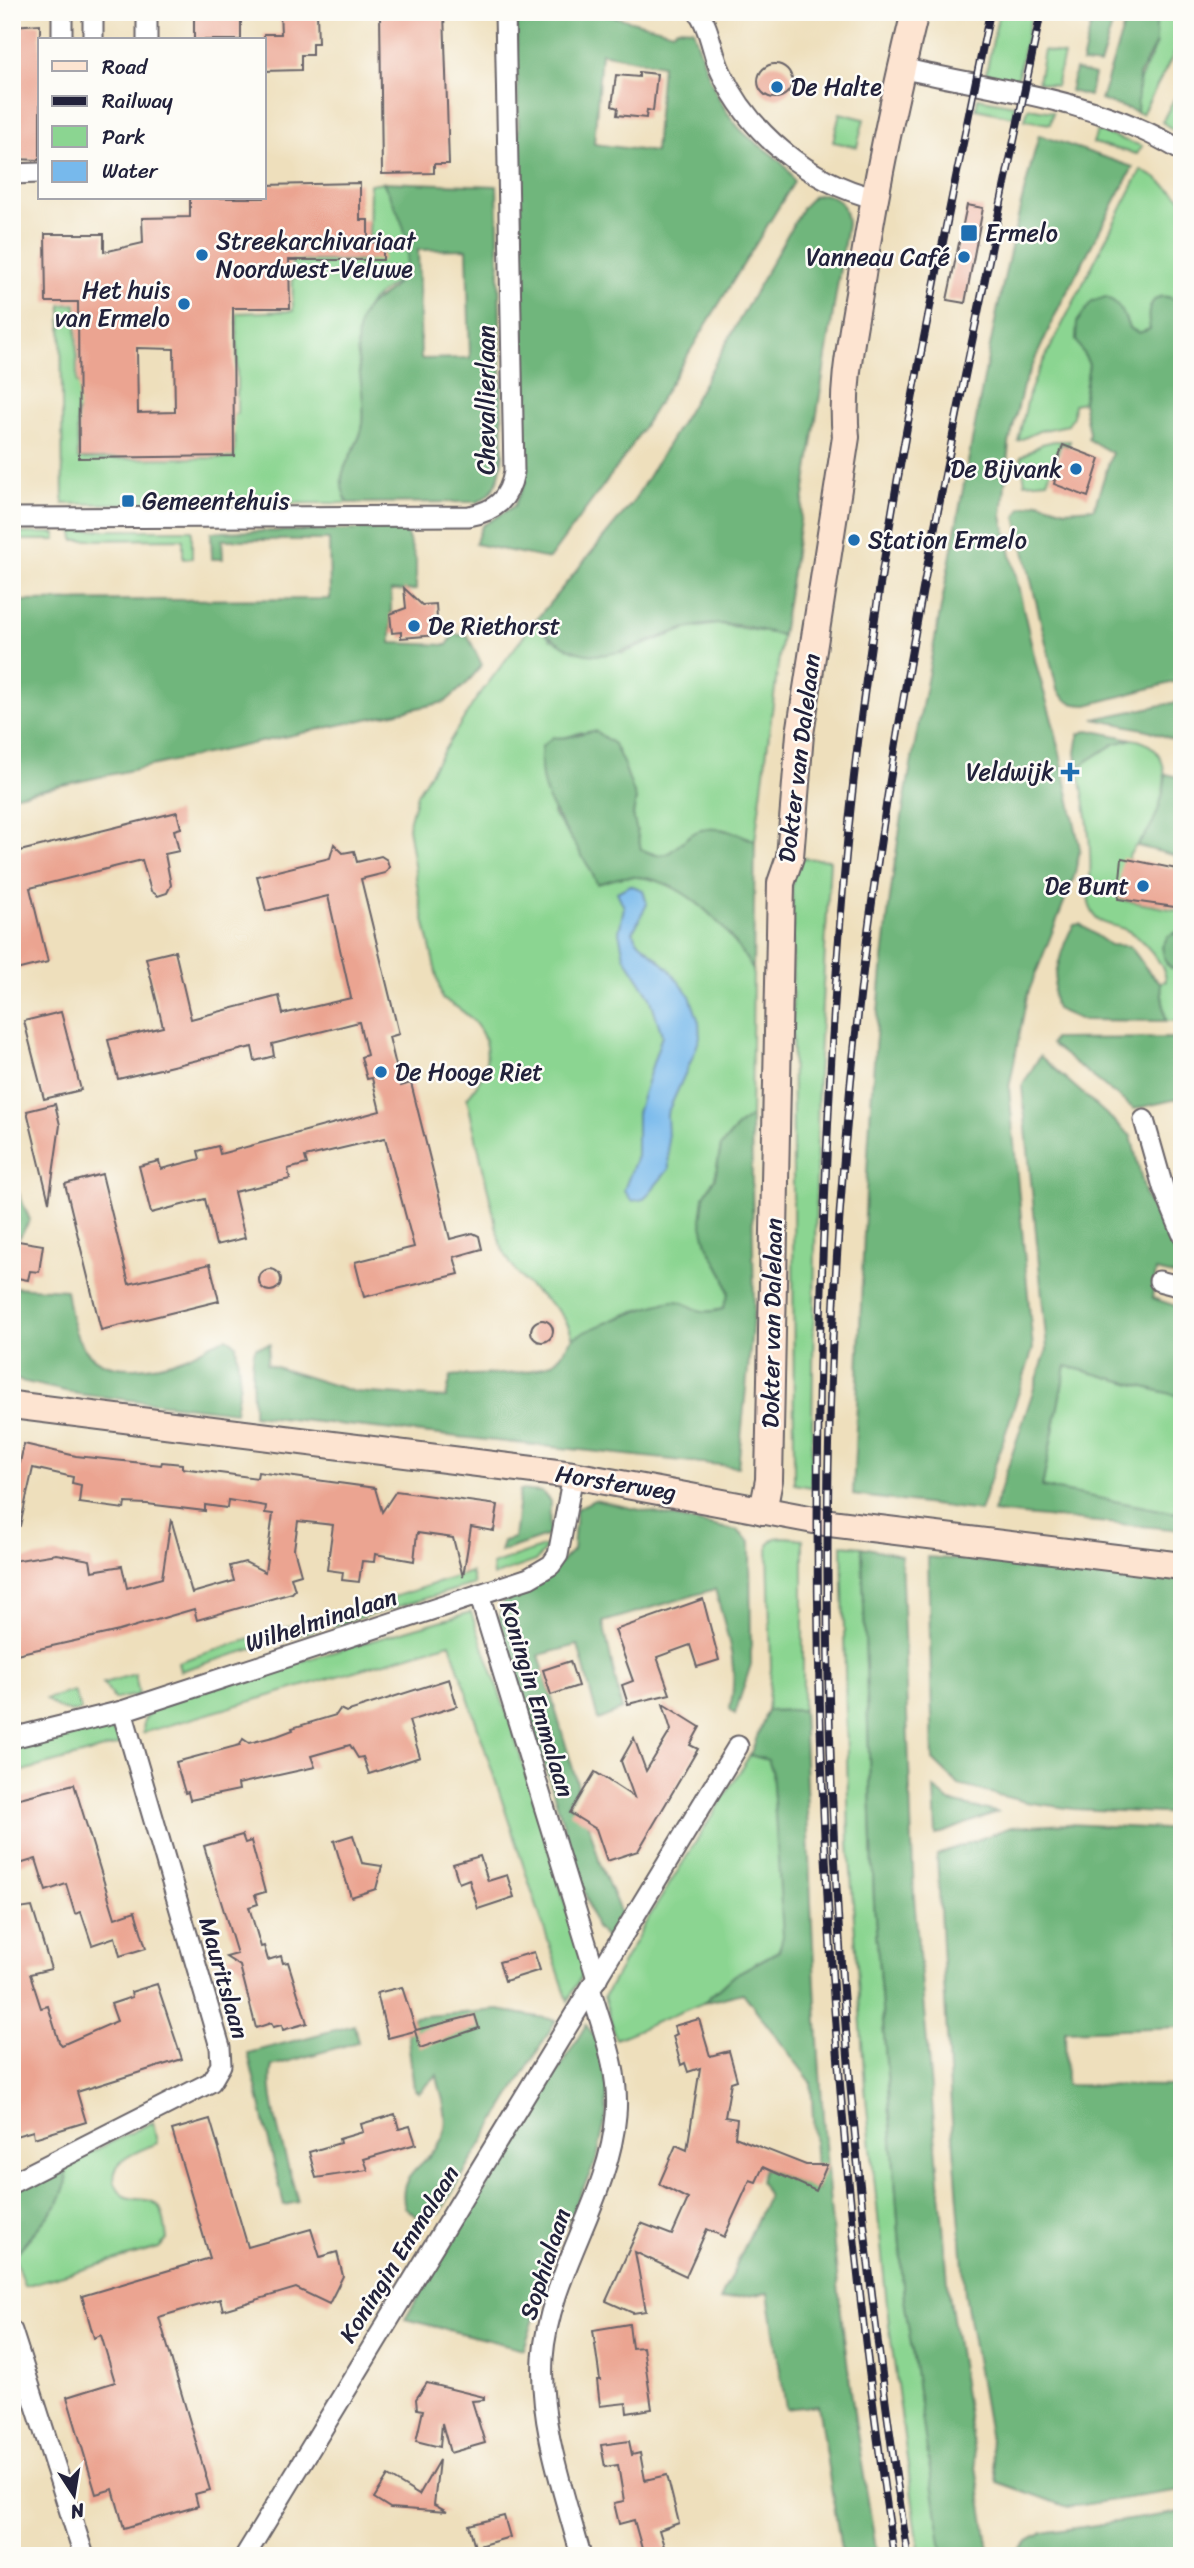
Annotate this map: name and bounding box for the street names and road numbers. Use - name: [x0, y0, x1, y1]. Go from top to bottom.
- street label: Chevallierlaan: [465, 325, 507, 475]
- street label: Dokter van Dalelaan: [765, 651, 833, 865]
- street label: Dokter van Dalelaan: [749, 1218, 795, 1428]
- street label: Horsterweg: [552, 1453, 680, 1513]
- street label: Wilhelminalaan: [240, 1576, 403, 1664]
- street label: Koningin Emmalaan: [487, 1596, 587, 1802]
- street label: Mauritslaan: [187, 1912, 261, 2044]
- street label: Koningin Emmalaan: [327, 2157, 471, 2351]
- street label: Sophialaan: [507, 2203, 583, 2325]

